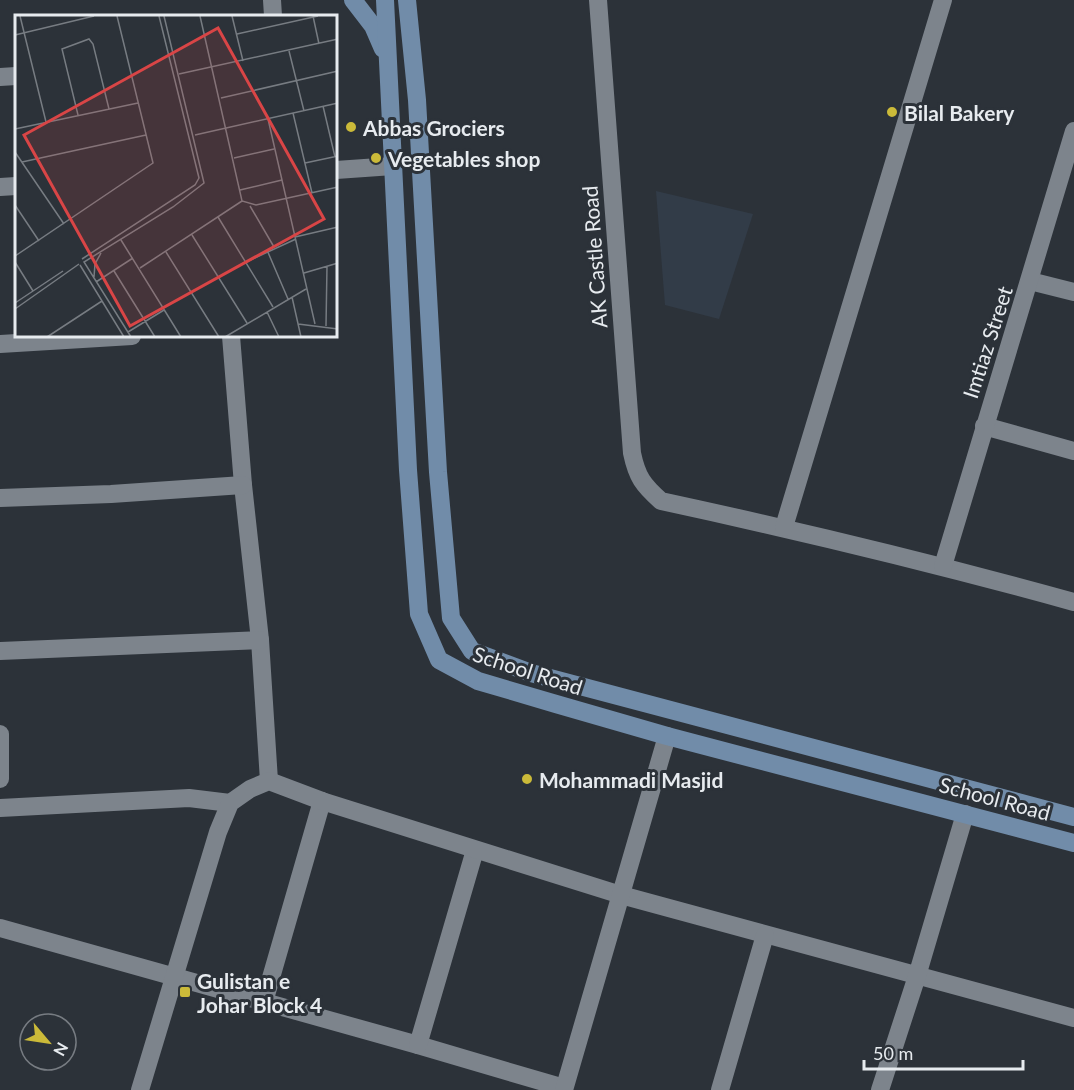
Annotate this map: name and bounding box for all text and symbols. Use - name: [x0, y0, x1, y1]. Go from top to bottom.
- inset map: [15, 15, 338, 338]
- place label: Bilal Bakery: [904, 100, 1015, 125]
- marker: Bilal Bakery: [885, 105, 899, 119]
- place label: Abbas Grociers: [362, 115, 505, 140]
- marker: Abbas Grociers: [344, 120, 358, 134]
- place label: Vegetables shop: [387, 146, 540, 171]
- marker: Vegetables shop: [369, 151, 383, 165]
- street label: AK Castle Road: [577, 185, 611, 329]
- street label: Imtiaz Street: [957, 282, 1017, 401]
- street label: School Road: [470, 641, 586, 699]
- place label: Mohammadi Masjid: [539, 767, 723, 792]
- street label: School Road: [937, 771, 1053, 825]
- marker: Mohammadi Masjid: [520, 772, 534, 786]
- place label: Gulistan e Johar Block 4: [197, 968, 322, 1017]
- marker: Gulistan e Johar Block 4: [178, 985, 192, 999]
- north arrow: [18, 1012, 78, 1072]
- scale bar: [864, 1033, 1023, 1071]
- text: N: [50, 1040, 73, 1060]
- text: 50 m: [873, 1042, 913, 1064]

